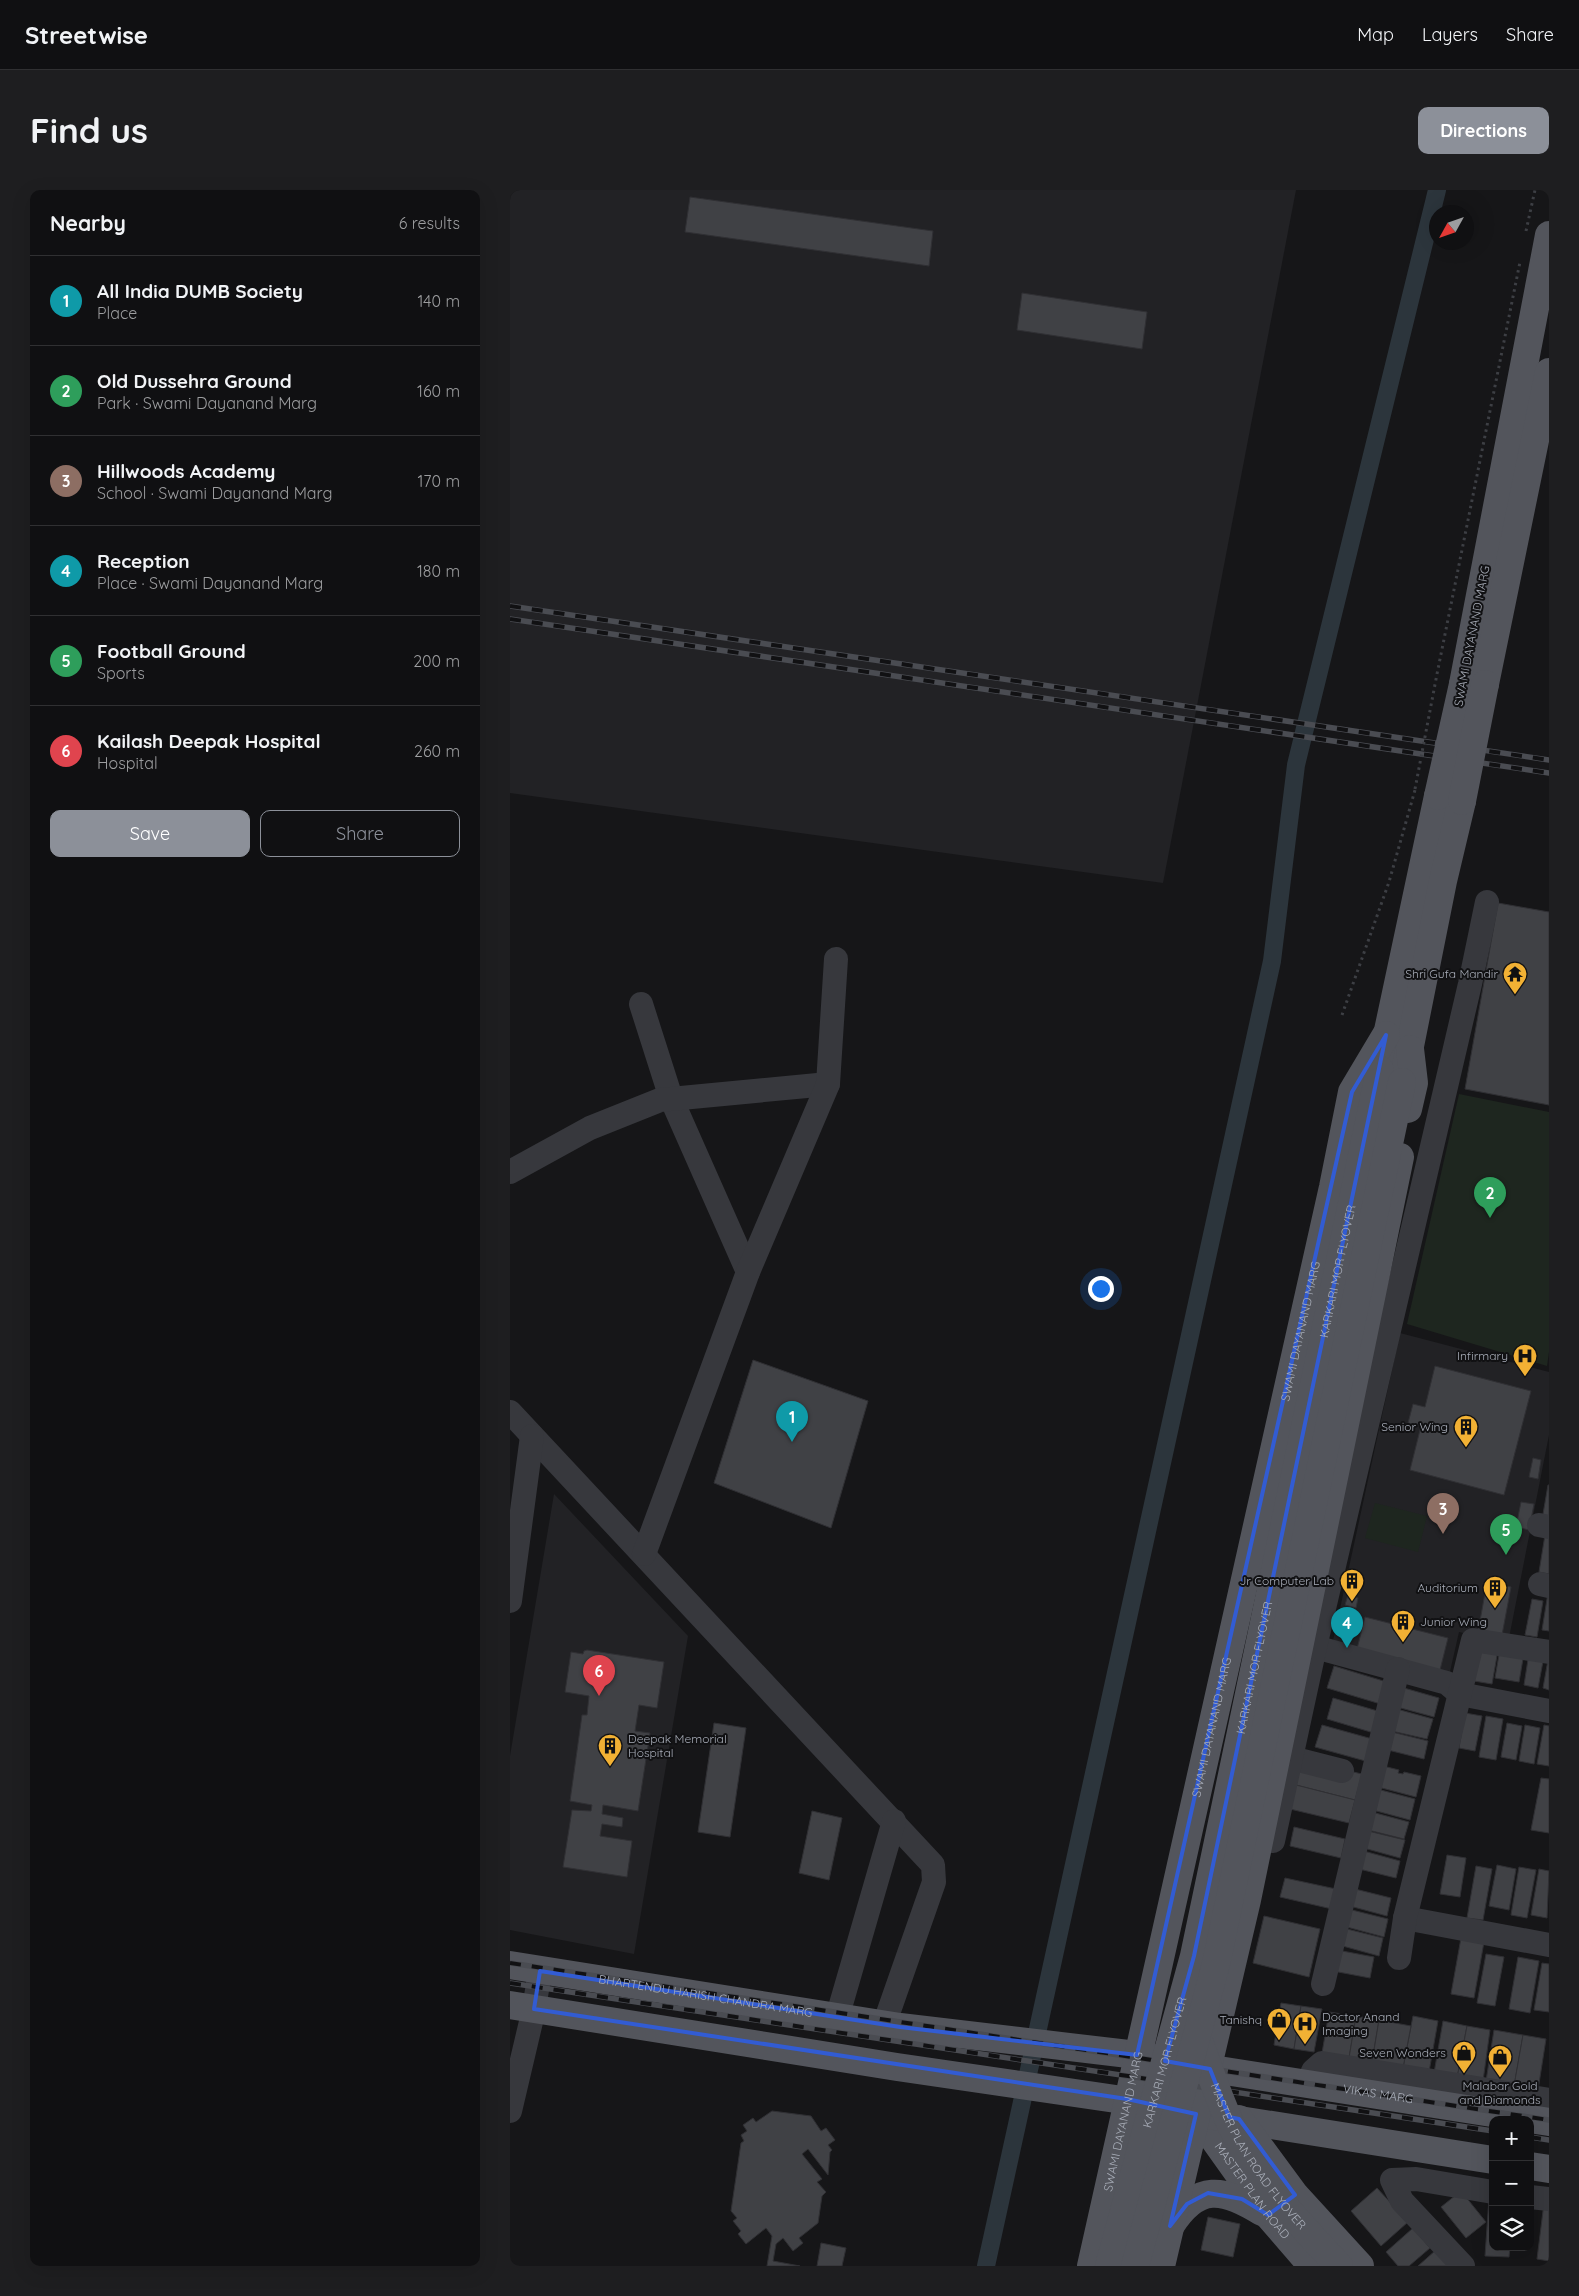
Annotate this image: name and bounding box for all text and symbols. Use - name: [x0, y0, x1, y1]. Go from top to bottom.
- text: Streetwise: [25, 20, 148, 50]
- text: Map: [1357, 23, 1394, 46]
- text: Layers: [1422, 23, 1478, 46]
- text: Share: [1506, 23, 1554, 46]
- button: Directions: [1418, 107, 1549, 154]
- text: Find us: [30, 108, 148, 152]
- north arrow: [1429, 205, 1474, 250]
- text: Nearby: [50, 210, 126, 236]
- text: 6 results: [399, 213, 460, 233]
- text: All India DUMB Society: [97, 279, 303, 303]
- text: 1: [63, 291, 69, 311]
- text: 140 m: [417, 291, 460, 311]
- text: Place: [97, 303, 137, 323]
- text: Old Dussehra Ground: [97, 369, 292, 393]
- text: 2: [61, 381, 71, 401]
- text: 160 m: [417, 381, 460, 401]
- text: Park · Swami Dayanand Marg: [97, 393, 317, 413]
- text: Hillwoods Academy: [97, 459, 276, 483]
- text: 3: [62, 471, 70, 491]
- text: 170 m: [417, 471, 460, 491]
- text: School · Swami Dayanand Marg: [97, 483, 332, 503]
- text: Reception: [97, 549, 190, 573]
- text: 4: [61, 561, 71, 581]
- text: 180 m: [417, 561, 460, 581]
- street label: SWAMI DAYANAND MARG: [1451, 564, 1493, 707]
- text: Place · Swami Dayanand Marg: [97, 573, 323, 593]
- text: Football Ground: [97, 639, 246, 663]
- text: 5: [61, 651, 71, 671]
- text: 200 m: [413, 651, 460, 671]
- text: Sports: [97, 663, 145, 683]
- text: Kailash Deepak Hospital: [97, 729, 321, 753]
- text: 6: [62, 741, 70, 761]
- text: 260 m: [414, 741, 460, 761]
- text: Hospital: [97, 753, 158, 773]
- button: Save: [50, 810, 250, 857]
- button: Share: [260, 810, 460, 857]
- temple icon: Shri Gufa Mandir: [1502, 961, 1528, 995]
- place label: Shri Gufa Mandir: [1405, 966, 1498, 981]
- pin: 2: [1474, 1177, 1506, 1218]
- street label: KARKARI MOR FLYOVER: [1316, 1203, 1358, 1339]
- street label: SWAMI DAYANAND MARG: [1277, 1260, 1323, 1403]
- your location: [1088, 1276, 1114, 1302]
- hospital icon: Infirmary: [1512, 1343, 1538, 1377]
- place label: Infirmary: [1457, 1348, 1508, 1363]
- pin: 1: [776, 1401, 808, 1442]
- building icon: Senior Wing: [1453, 1414, 1479, 1448]
- place label: Senior Wing: [1381, 1419, 1448, 1434]
- pin: 3: [1427, 1493, 1459, 1534]
- pin: 5: [1490, 1514, 1522, 1555]
- building icon: Jr Computer Lab: [1339, 1568, 1365, 1602]
- place label: Jr Computer Lab: [1239, 1573, 1334, 1588]
- building icon: Auditorium: [1482, 1575, 1508, 1609]
- place label: Auditorium: [1417, 1580, 1478, 1595]
- street label: KARKARI MOR FLYOVER: [1233, 1600, 1275, 1735]
- pin: 4: [1331, 1607, 1363, 1648]
- building icon: Junior Wing: [1390, 1609, 1416, 1643]
- place label: Junior Wing: [1420, 1614, 1487, 1629]
- pin: 6: [583, 1655, 615, 1696]
- street label: SWAMI DAYANAND MARG: [1188, 1656, 1234, 1799]
- place label: Deepak Memorial Hospital: [628, 1731, 727, 1760]
- building icon: Deepak Memorial Hospital: [597, 1733, 623, 1767]
- street label: BHARTENDU HARISH CHANDRA MARG: [598, 1971, 814, 2020]
- street label: KARKARI MOR FLYOVER: [1139, 1995, 1189, 2130]
- shop icon: Tanishq: [1266, 2007, 1292, 2041]
- place label: Doctor Anand Imaging: [1322, 2009, 1400, 2038]
- hospital icon: Doctor Anand Imaging: [1292, 2011, 1318, 2045]
- place label: Tanishq: [1219, 2012, 1262, 2027]
- shop icon: Seven Wonders: [1451, 2040, 1477, 2074]
- shop icon: Malabar Gold and Diamonds: [1487, 2044, 1513, 2078]
- place label: Seven Wonders: [1359, 2045, 1446, 2060]
- street label: SWAMI DAYANAND MARG: [1100, 2050, 1146, 2193]
- street label: MASTER PLAN ROAD FLYOVER: [1211, 2078, 1311, 2232]
- place label: Malabar Gold and Diamonds: [1459, 2078, 1541, 2107]
- street label: VIKAS MARG: [1342, 2081, 1414, 2106]
- map controls: [1489, 2116, 1534, 2251]
- button: +: [1489, 2116, 1534, 2161]
- street label: MASTER PLAN ROAD: [1212, 2140, 1294, 2242]
- button: −: [1489, 2161, 1534, 2206]
- button: layers: [1489, 2206, 1534, 2251]

